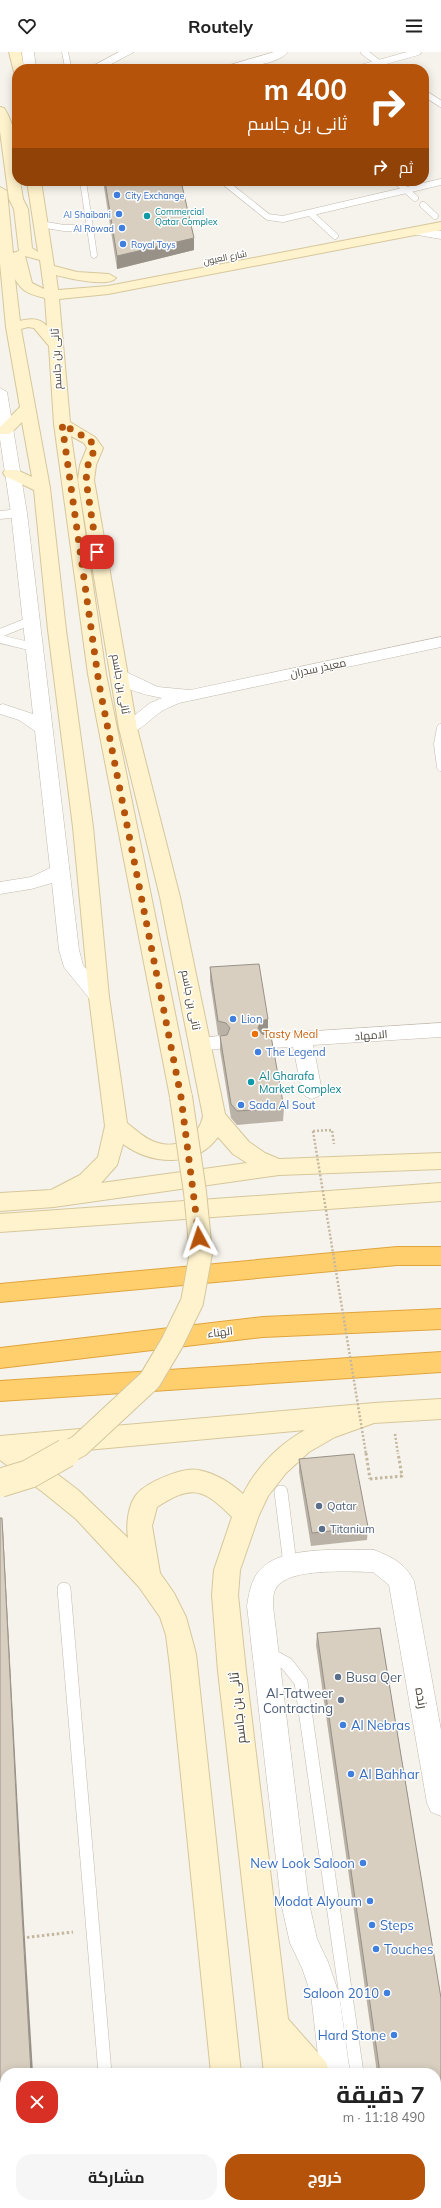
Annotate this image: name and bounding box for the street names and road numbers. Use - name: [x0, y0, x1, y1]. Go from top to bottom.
- street label: شارع العيون: [202, 247, 248, 268]
- street label: ثانى بن جاسم: [47, 328, 66, 390]
- street label: ثانى بن جاسم: [108, 653, 133, 715]
- street label: معيذر سدران: [289, 655, 347, 681]
- street label: ثانى بن جاسم: [177, 969, 204, 1031]
- street label: الامهاد: [354, 1027, 388, 1043]
- street label: الهناء: [206, 1323, 234, 1341]
- street label: ثانى بن جاسم: [225, 1671, 251, 1745]
- street label: رنده: [412, 1686, 432, 1710]

